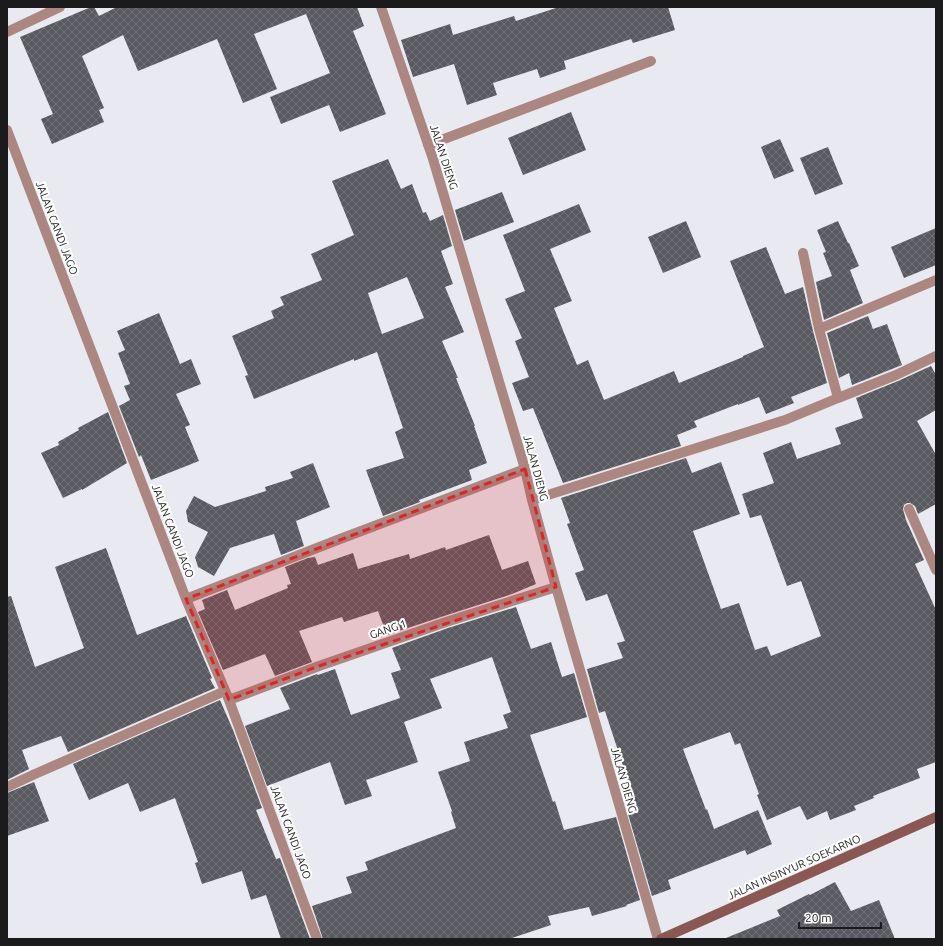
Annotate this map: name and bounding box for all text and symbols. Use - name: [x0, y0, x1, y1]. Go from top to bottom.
- street label: JALAN DIENG: [428, 123, 460, 191]
- street label: JALAN CANDI JAGO: [34, 179, 80, 277]
- street label: JALAN DIENG: [521, 434, 551, 502]
- street label: JALAN CANDI JAGO: [150, 482, 196, 580]
- street label: GANG 1: [368, 617, 408, 641]
- street label: JALAN DIENG: [609, 746, 639, 814]
- street label: JALAN CANDI JAGO: [268, 783, 314, 881]
- street label: JALAN INSINYUR SOEKARNO: [726, 832, 862, 902]
- scale bar: [799, 904, 881, 930]
- text: 20 m: [805, 911, 832, 924]

